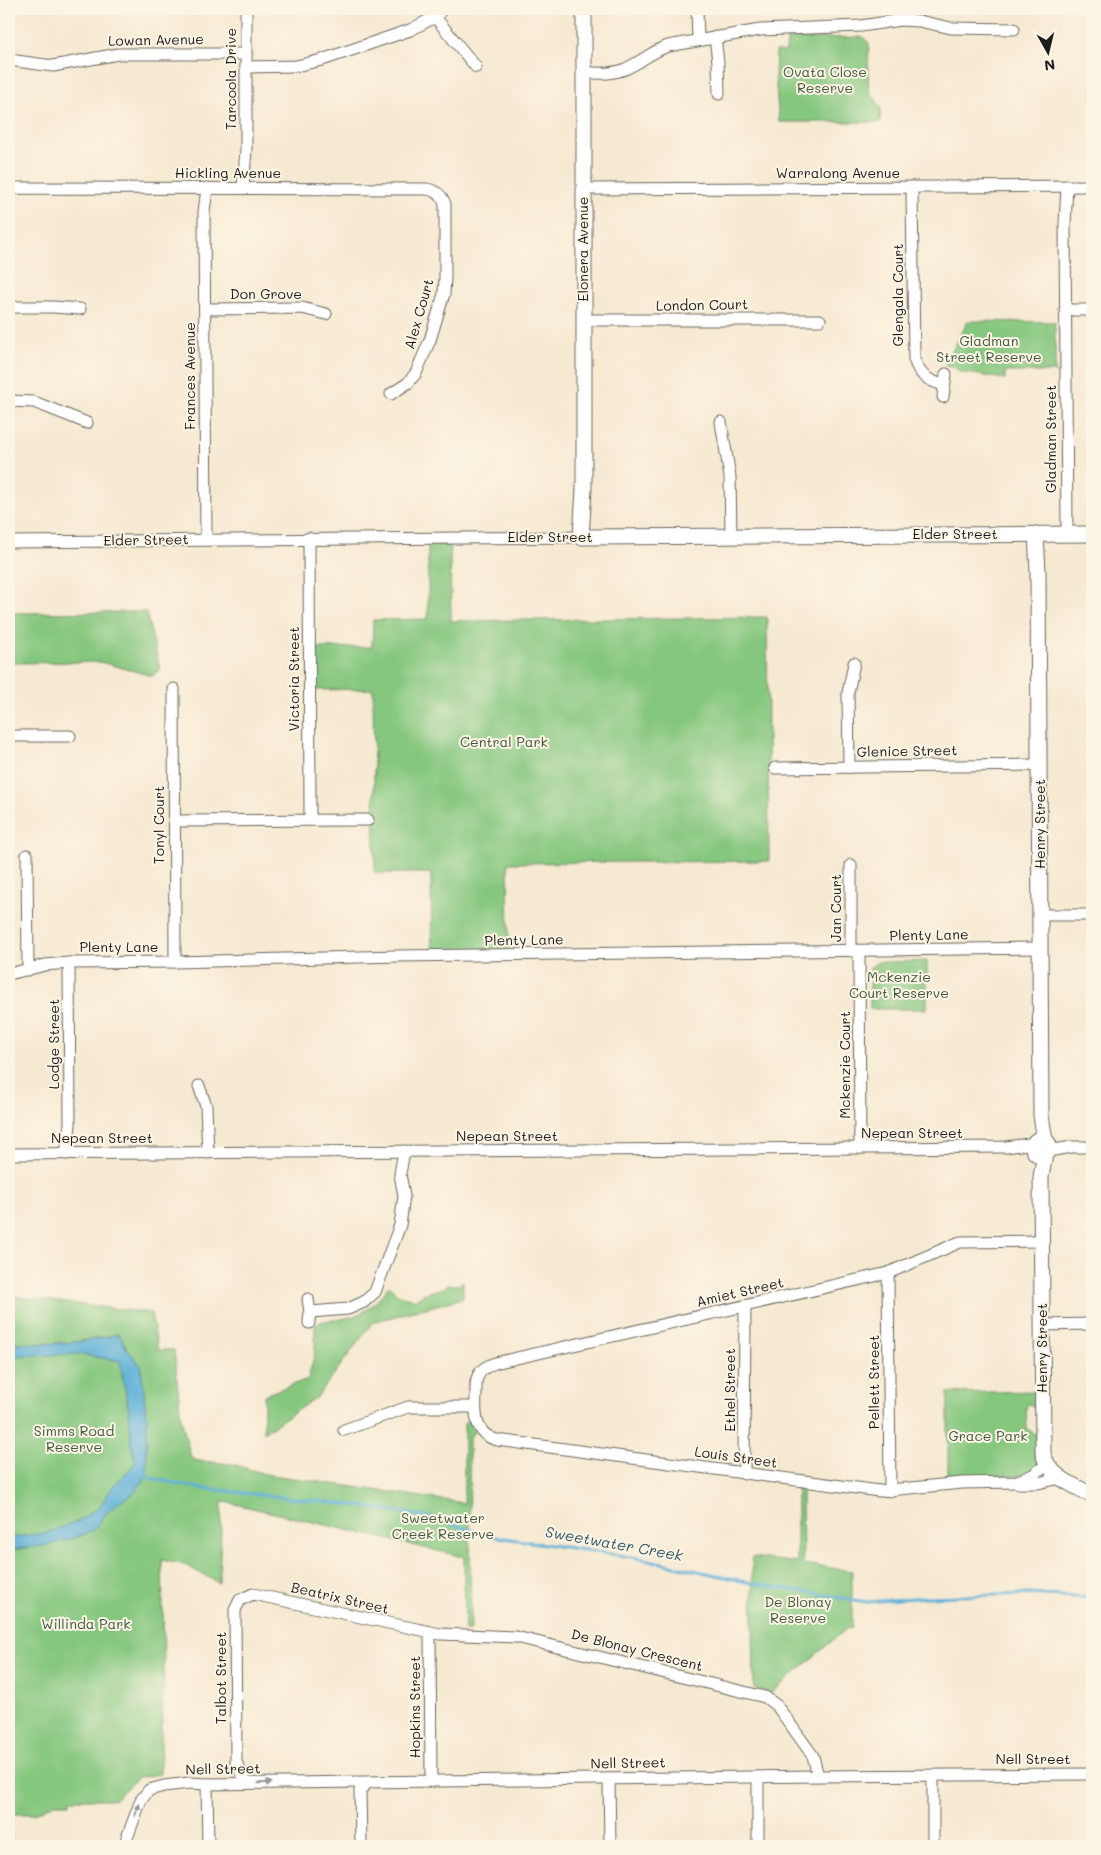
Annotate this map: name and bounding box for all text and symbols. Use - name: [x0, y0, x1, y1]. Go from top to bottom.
- street label: Tarcoola Drive: [221, 28, 240, 130]
- north arrow: [1024, 28, 1074, 78]
- street label: Lowan Avenue: [108, 29, 204, 50]
- text: N: [1043, 55, 1056, 76]
- park label: Ovata Close Reserve: [783, 62, 867, 97]
- street label: Hickling Avenue: [175, 163, 281, 182]
- street label: Warralong Avenue: [776, 163, 900, 182]
- street label: Elonera Avenue: [573, 197, 592, 301]
- street label: Glengala Court: [888, 243, 907, 347]
- street label: Alex Court: [399, 276, 438, 351]
- street label: Don Grove: [230, 284, 302, 303]
- street label: London Court: [656, 294, 748, 315]
- street label: Frances Avenue: [180, 322, 199, 430]
- park label: Gladman Street Reserve: [936, 331, 1042, 366]
- street label: Gladman Street: [1041, 385, 1060, 493]
- street label: Elder Street: [912, 524, 998, 543]
- street label: Elder Street: [507, 527, 593, 546]
- street label: Elder Street: [103, 529, 189, 550]
- street label: Victoria Street: [284, 626, 303, 732]
- park label: Central Park: [460, 732, 548, 751]
- street label: Glenice Street: [857, 740, 957, 761]
- street label: Henry Street: [1030, 779, 1049, 869]
- street label: Tonyl Court: [149, 786, 168, 864]
- street label: Jan Court: [826, 874, 845, 942]
- street label: Plenty Lane: [889, 924, 969, 945]
- street label: Plenty Lane: [484, 929, 564, 950]
- street label: Plenty Lane: [80, 937, 158, 956]
- park label: Mckenzie Court Reserve: [849, 967, 949, 1002]
- street label: Lodge Street: [44, 999, 63, 1089]
- street label: Mckenzie Court: [835, 1011, 854, 1119]
- street label: Nepean Street: [861, 1123, 963, 1142]
- street label: Nepean Street: [456, 1126, 558, 1145]
- street label: Nepean Street: [51, 1128, 153, 1147]
- street label: Amiet Street: [694, 1272, 785, 1311]
- street label: Henry Street: [1032, 1303, 1051, 1393]
- street label: Pellett Street: [864, 1335, 883, 1429]
- street label: Ethel Street: [720, 1348, 739, 1432]
- park label: Simms Road Reserve: [34, 1421, 114, 1456]
- park label: Grace Park: [948, 1426, 1028, 1445]
- street label: Louis Street: [693, 1441, 779, 1472]
- park label: Sweetwater Creek Reserve: [392, 1508, 494, 1543]
- water label: Sweetwater Creek: [544, 1521, 685, 1565]
- street label: Beatrix Street: [289, 1577, 391, 1618]
- park label: De Blonay Reserve: [764, 1592, 832, 1627]
- park label: Willinda Park: [41, 1614, 131, 1633]
- street label: De Blonay Crescent: [569, 1624, 705, 1675]
- street label: Talbot Street: [211, 1632, 230, 1724]
- street label: Hopkins Street: [405, 1656, 424, 1758]
- street label: Nell Street: [995, 1749, 1071, 1768]
- street label: Nell Street: [590, 1752, 666, 1773]
- street label: Nell Street: [185, 1758, 261, 1779]
- one-way arrow: [257, 1779, 273, 1787]
- one-way arrow: [133, 1802, 141, 1817]

